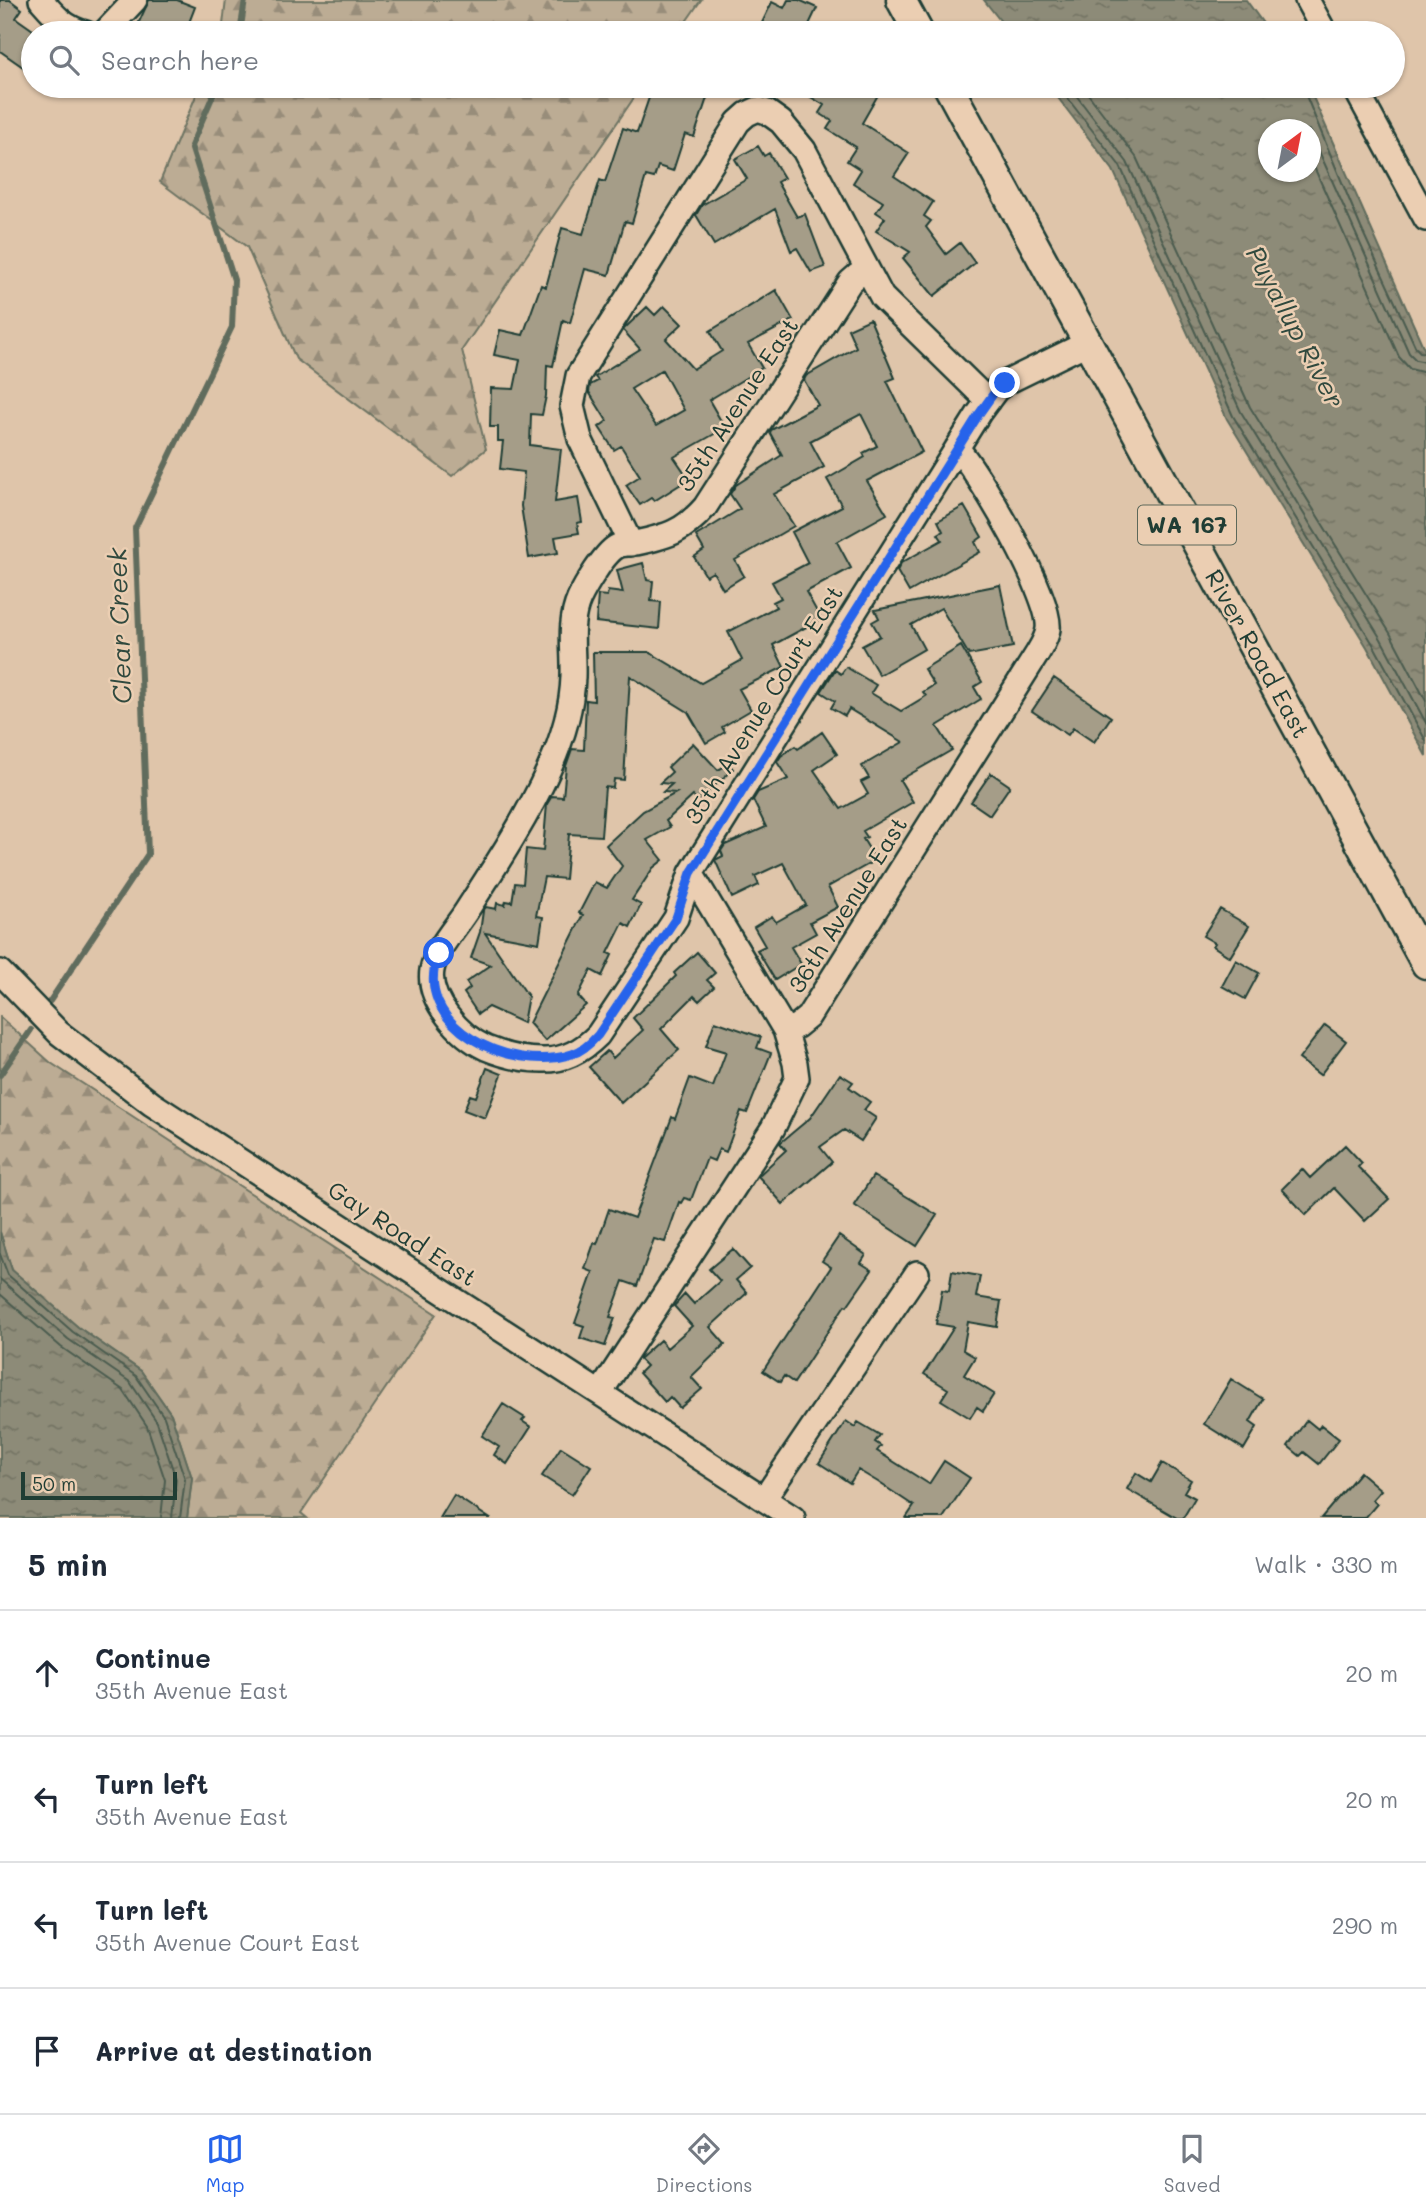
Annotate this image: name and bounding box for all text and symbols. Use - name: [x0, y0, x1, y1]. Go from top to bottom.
- search box: [21, 21, 1405, 98]
- icon: search: [45, 41, 83, 79]
- text: Search here: [101, 43, 259, 77]
- north arrow: [1258, 119, 1321, 182]
- water label: Puyallup River: [1239, 240, 1353, 414]
- street label: 35th Avenue East: [669, 311, 805, 497]
- route end: [989, 367, 1020, 398]
- road number: WA 167: [1138, 505, 1236, 544]
- water label: Clear Creek: [99, 546, 139, 705]
- street label: River Road East: [1199, 563, 1318, 743]
- street label: 35th Avenue Court East: [676, 579, 849, 830]
- street label: 36th Avenue East: [780, 810, 913, 998]
- route start: [423, 937, 454, 968]
- street label: Gay Road East: [323, 1173, 483, 1292]
- scale bar: [21, 1469, 177, 1501]
- text: 50 m: [32, 1471, 76, 1496]
- text: 5 min: [28, 1544, 108, 1584]
- text: Walk · 330 m: [1254, 1549, 1398, 1579]
- text: Continue: [95, 1641, 211, 1675]
- icon: ahead: [28, 1654, 66, 1692]
- text: 20 m: [1345, 1658, 1398, 1688]
- text: 35th Avenue East: [95, 1675, 288, 1705]
- text: Turn left: [95, 1767, 208, 1801]
- icon: left: [28, 1780, 66, 1818]
- text: 20 m: [1345, 1784, 1398, 1814]
- text: 35th Avenue East: [95, 1801, 288, 1831]
- text: Turn left: [95, 1893, 208, 1927]
- icon: left: [28, 1906, 66, 1944]
- text: 290 m: [1332, 1910, 1398, 1940]
- text: 35th Avenue Court East: [95, 1927, 360, 1957]
- icon: arrive: [28, 2032, 66, 2070]
- text: Arrive at destination: [95, 2034, 372, 2068]
- tab: Map: [206, 2130, 244, 2197]
- tab: Directions: [656, 2130, 752, 2197]
- tab: Saved: [1164, 2130, 1220, 2197]

